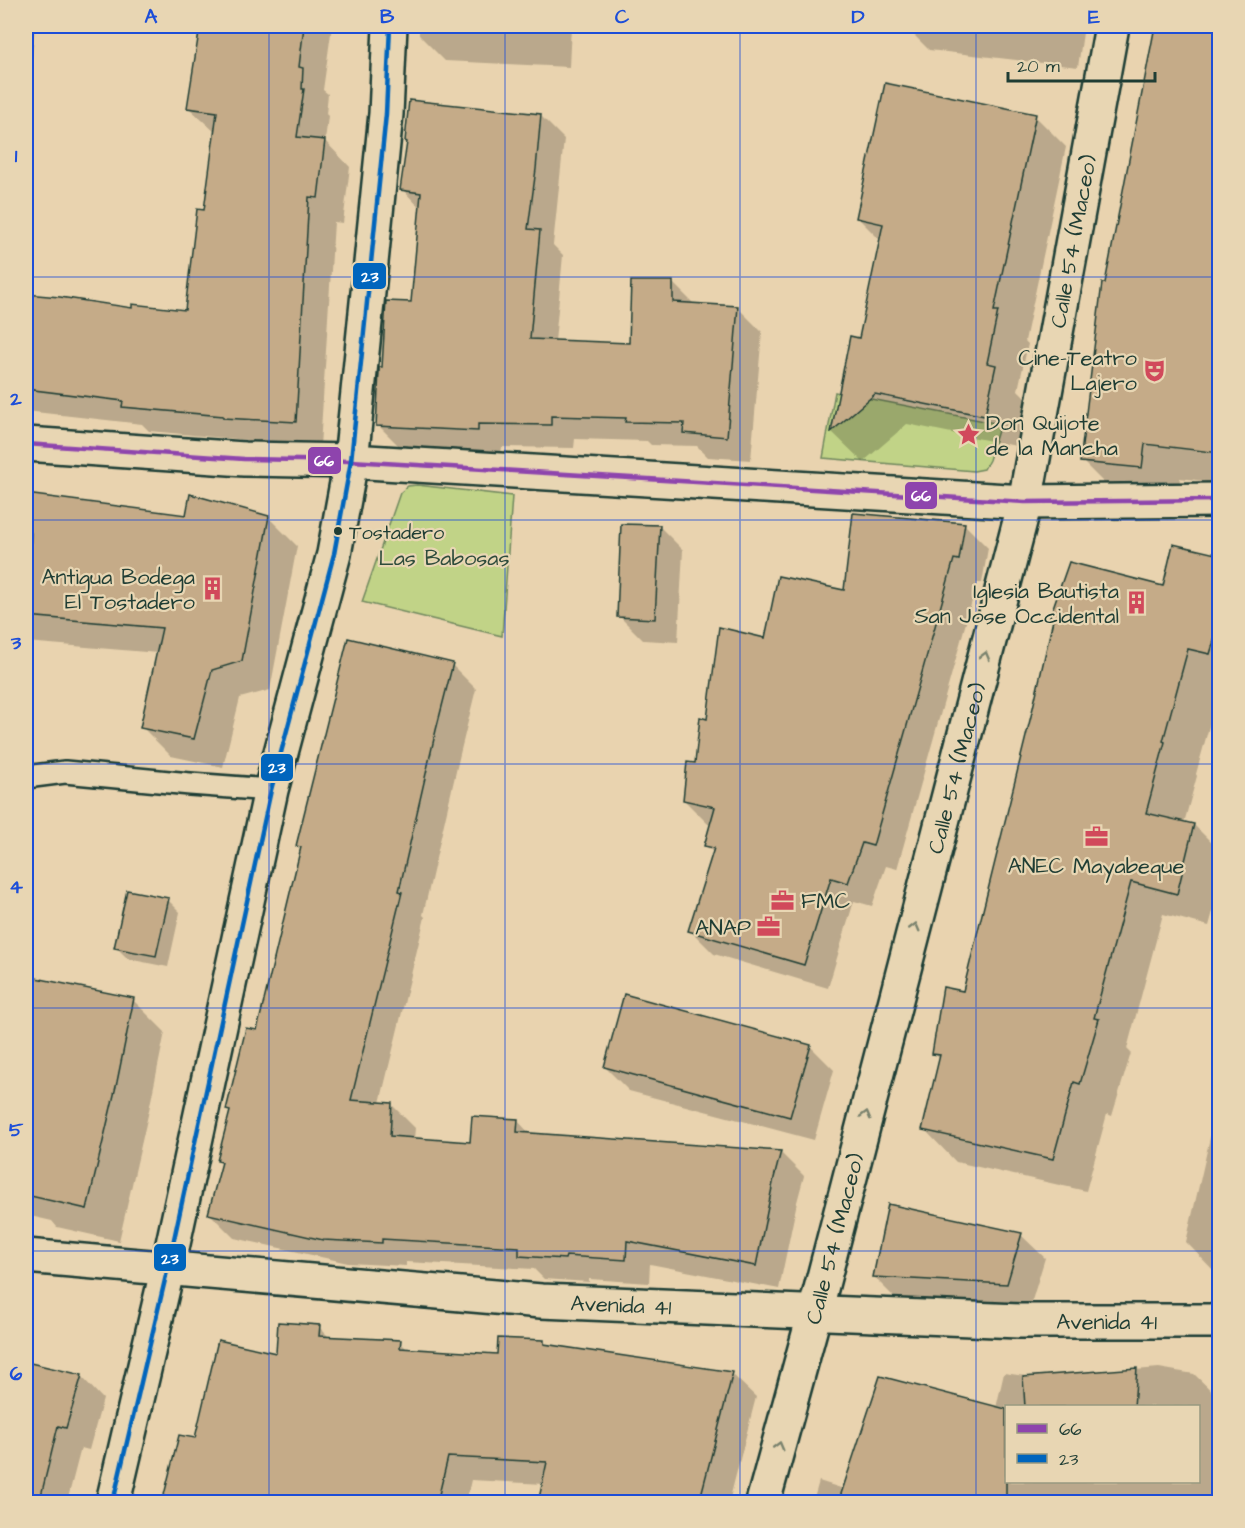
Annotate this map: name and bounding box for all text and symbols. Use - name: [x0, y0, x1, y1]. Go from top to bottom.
- text: A: [145, 3, 158, 31]
- text: B: [380, 3, 395, 31]
- text: C: [615, 3, 630, 31]
- text: D: [852, 3, 865, 31]
- text: E: [1088, 3, 1100, 31]
- scale bar: [1008, 45, 1155, 83]
- text: 20 m: [1017, 54, 1060, 79]
- text: 1: [15, 142, 18, 170]
- street label: Calle 54 (Maceo): [1043, 152, 1105, 331]
- line badge: 23: [352, 262, 387, 290]
- text: 23: [360, 266, 380, 288]
- place label: Cine-Teatro Lajero: [1018, 343, 1138, 399]
- theatre icon: Cine-Teatro Lajero: [1142, 357, 1168, 383]
- text: 2: [9, 385, 22, 413]
- place label: Don Quijote de la Mancha: [986, 408, 1118, 464]
- place icon: Don Quijote de la Mancha: [955, 422, 981, 448]
- line badge: 66: [307, 446, 342, 475]
- text: 66: [314, 450, 334, 472]
- line badge: 66: [904, 481, 938, 510]
- text: 66: [911, 485, 931, 507]
- place label: Tostadero: [349, 519, 444, 547]
- marker: Tostadero: [332, 525, 344, 537]
- park label: Las Babosas: [378, 543, 510, 574]
- place label: Antigua Bodega El Tostadero: [41, 562, 196, 618]
- building icon: Antigua Bodega El Tostadero: [200, 576, 226, 602]
- place label: Iglesia Bautista San Jose Occidental: [914, 576, 1119, 632]
- building icon: Iglesia Bautista San Jose Occidental: [1124, 590, 1150, 616]
- text: 3: [10, 629, 22, 657]
- one-way arrow: [977, 652, 990, 662]
- street label: Calle 54 (Maceo): [920, 679, 995, 857]
- line badge: 23: [260, 753, 294, 782]
- text: 23: [267, 757, 287, 779]
- office icon: ANEC Mayabeque: [1083, 823, 1109, 849]
- place label: ANEC Mayabeque: [1008, 851, 1184, 883]
- text: 4: [9, 873, 23, 901]
- place label: FMC: [801, 886, 850, 917]
- office icon: FMC: [770, 887, 796, 913]
- place label: ANAP: [695, 913, 751, 944]
- office icon: ANAP: [756, 914, 782, 940]
- one-way arrow: [907, 922, 920, 932]
- one-way arrow: [858, 1110, 871, 1120]
- text: 5: [9, 1116, 24, 1144]
- street label: Calle 54 (Maceo): [798, 1150, 873, 1328]
- line badge: 23: [153, 1243, 187, 1272]
- text: 23: [160, 1248, 180, 1270]
- street label: Avenida 41: [570, 1288, 672, 1323]
- street label: Avenida 41: [1056, 1307, 1157, 1338]
- text: 6: [10, 1360, 23, 1388]
- legend: [1005, 1405, 1200, 1483]
- text: 66: [1059, 1417, 1082, 1442]
- one-way arrow: [771, 1441, 784, 1451]
- text: 23: [1059, 1447, 1078, 1472]

